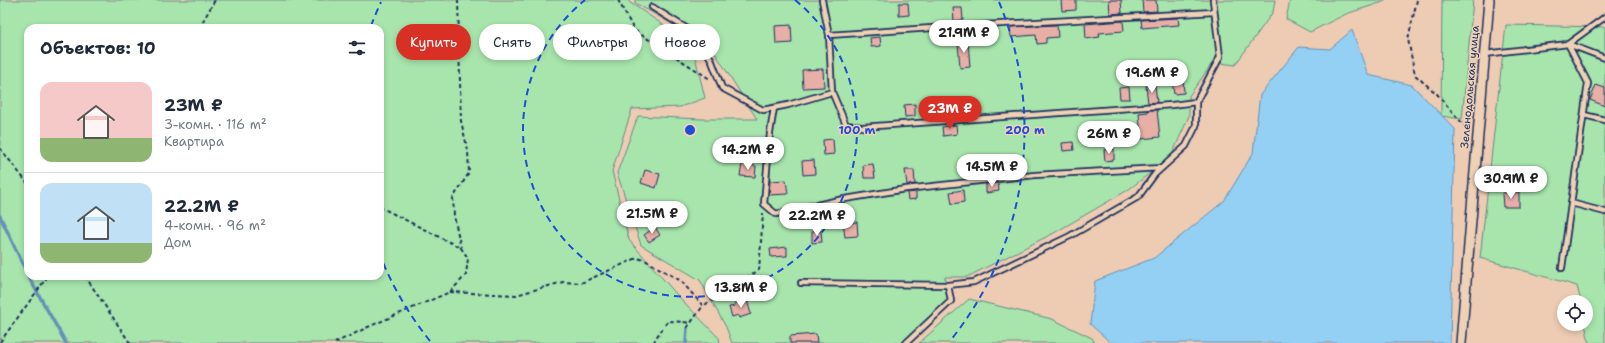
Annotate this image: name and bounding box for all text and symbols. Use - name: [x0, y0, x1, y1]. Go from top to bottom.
- pin: 21.9M ₽: [927, 20, 1001, 54]
- chip: Купить: [396, 24, 471, 60]
- chip: Снять: [479, 24, 545, 60]
- chip: Фильтры: [553, 24, 642, 60]
- chip: Новое: [650, 24, 720, 60]
- text: 21.9M ₽: [938, 24, 990, 41]
- street label: Зеленодольская улица: [1457, 25, 1483, 149]
- text: Объектов: 10: [40, 37, 156, 59]
- icon: filters: [346, 37, 368, 59]
- pin: 19.6M ₽: [1115, 60, 1189, 94]
- text: 19.6M ₽: [1125, 64, 1179, 81]
- text: 23M ₽: [164, 94, 223, 116]
- pin: 23M ₽: [922, 96, 978, 130]
- icon: home: [72, 98, 120, 146]
- text: 23M ₽: [928, 100, 972, 117]
- text: 3-комн. · 116 m²: [164, 116, 267, 133]
- pin: 26M ₽: [1081, 121, 1137, 155]
- text: 100 m: [839, 122, 876, 138]
- text: 200 m: [1005, 122, 1045, 138]
- centre of rings: [683, 123, 697, 137]
- text: 26M ₽: [1087, 125, 1131, 142]
- text: Квартира: [164, 133, 224, 150]
- pin: 14.2M ₽: [711, 137, 785, 171]
- text: 14.2M ₽: [721, 141, 775, 158]
- pin: 14.5M ₽: [955, 154, 1029, 188]
- text: 14.5M ₽: [966, 158, 1018, 175]
- pin: 30.9M ₽: [1474, 166, 1548, 200]
- text: 30.9M ₽: [1483, 170, 1539, 187]
- text: 22.2M ₽: [164, 195, 239, 217]
- icon: home: [72, 199, 120, 247]
- pin: 21.5M ₽: [615, 201, 689, 235]
- pin: 22.2M ₽: [780, 203, 854, 237]
- text: 21.5M ₽: [626, 205, 678, 222]
- text: 22.2M ₽: [788, 207, 846, 224]
- text: 4-комн. · 96 m²: [164, 217, 266, 234]
- text: Дом: [164, 234, 192, 251]
- pin: 13.8M ₽: [704, 275, 778, 309]
- text: 13.8M ₽: [714, 279, 768, 296]
- map controls: [1557, 295, 1593, 331]
- button: locate: [1557, 295, 1593, 331]

